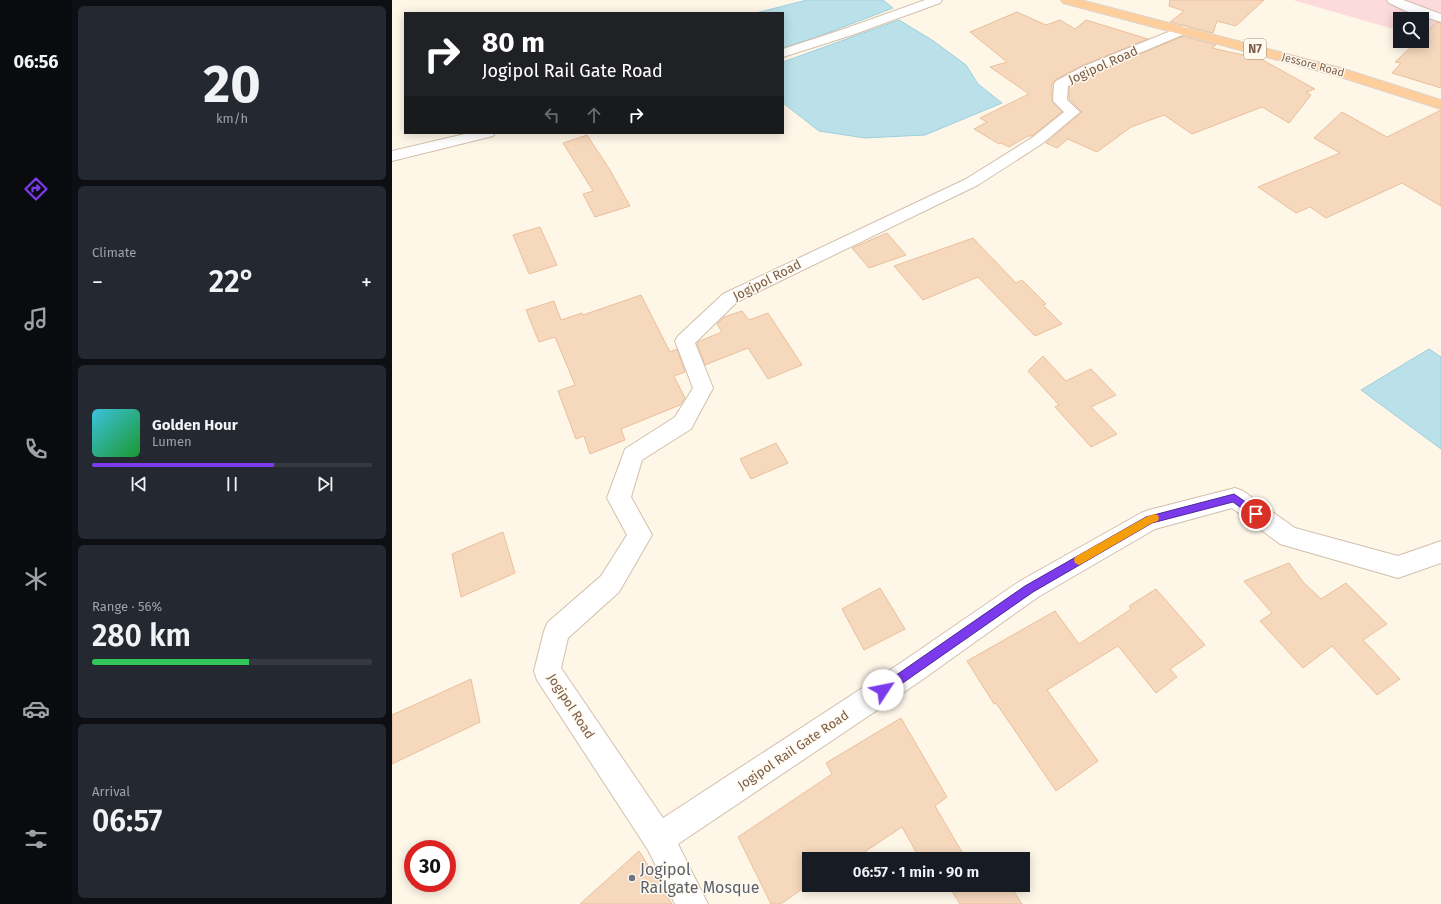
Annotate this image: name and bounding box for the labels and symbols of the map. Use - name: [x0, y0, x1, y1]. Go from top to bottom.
- road number: N7: [1244, 39, 1266, 59]
- street label: Jogipol Road: [1066, 43, 1140, 87]
- street label: Jessore Road: [1280, 50, 1346, 80]
- street label: Jogipol Road: [730, 256, 804, 304]
- pin: [1239, 497, 1273, 531]
- position arrow: [862, 669, 904, 711]
- street label: Jogipol Road: [544, 671, 598, 741]
- street label: Jogipol Rail Gate Road: [735, 707, 851, 793]
- speed limit sign: 30: [404, 840, 456, 892]
- place label: Jogipol Railgate Mosque: [640, 860, 760, 897]
- marker: Jogipol Railgate Mosque: [627, 873, 637, 883]

